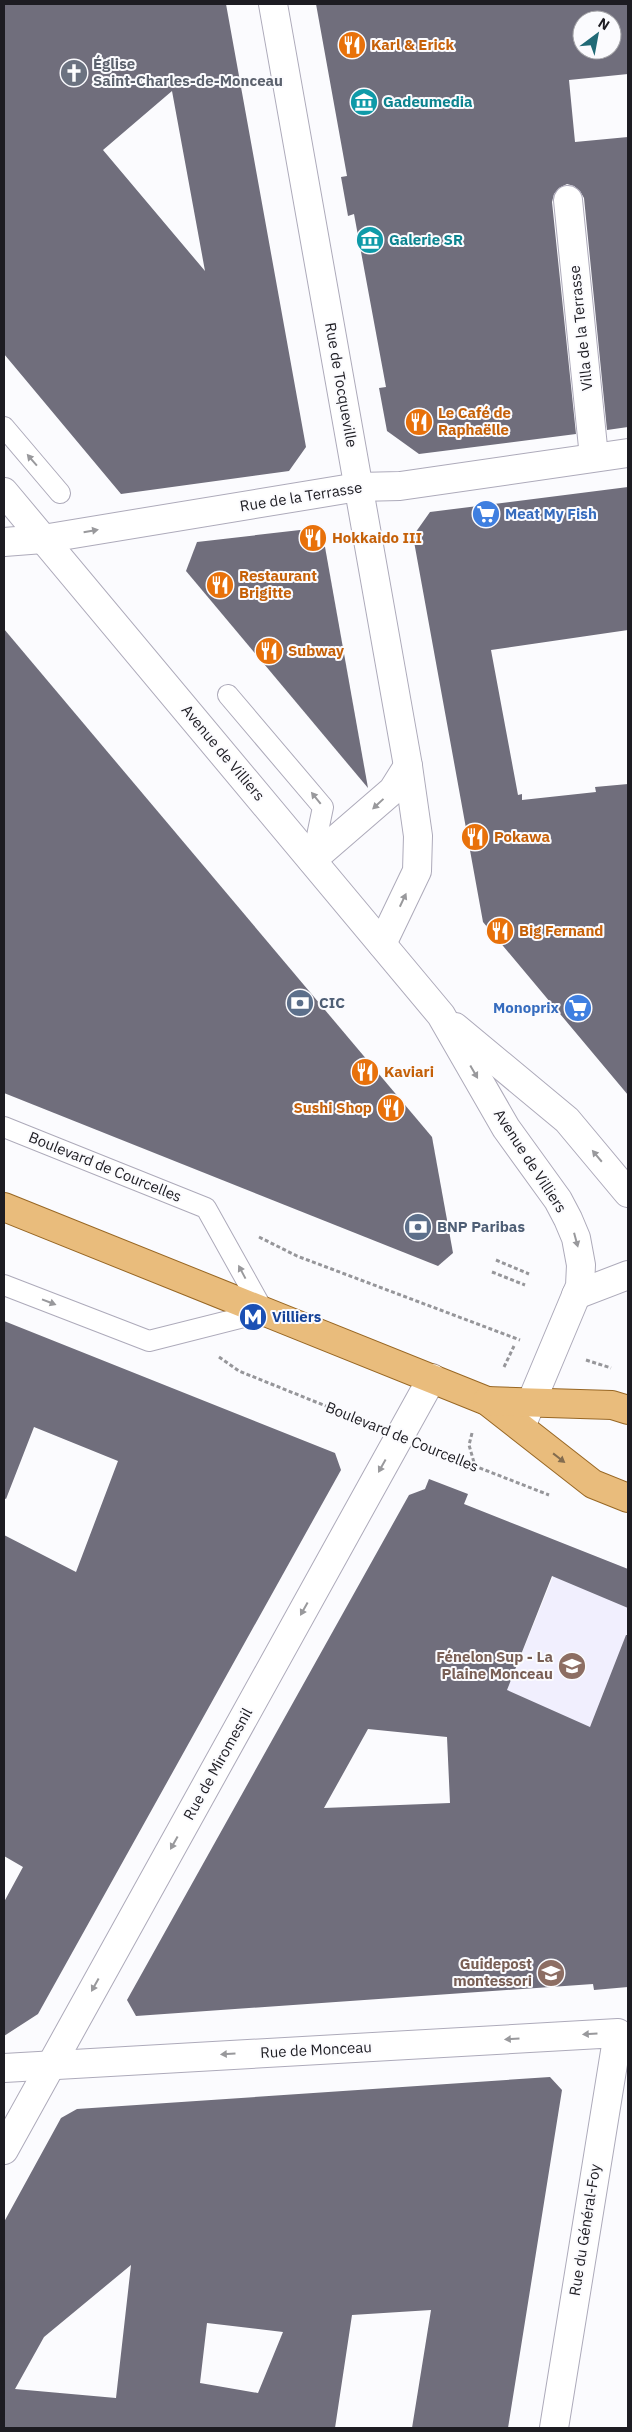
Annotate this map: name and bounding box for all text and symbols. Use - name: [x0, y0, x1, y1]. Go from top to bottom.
- north arrow: [572, 10, 622, 60]
- text: N: [595, 14, 613, 34]
- restaurant icon: Karl & Erick: [337, 30, 367, 60]
- place label: Karl & Erick: [371, 35, 455, 54]
- place label: Église Saint-Charles-de-Monceau: [93, 54, 283, 90]
- church icon: Église Saint-Charles-de-Monceau: [59, 58, 89, 88]
- museum icon: Gadeumedia: [349, 87, 379, 117]
- place label: Gadeumedia: [383, 92, 473, 111]
- museum icon: Galerie SR: [355, 225, 385, 255]
- place label: Galerie SR: [389, 230, 463, 249]
- street label: Villa de la Terrasse: [564, 264, 597, 392]
- street label: Rue de Tocqueville: [321, 321, 362, 449]
- place label: Le Café de Raphaëlle: [438, 403, 511, 439]
- restaurant icon: Le Café de Raphaëlle: [404, 407, 434, 437]
- one-way arrow: [26, 454, 38, 466]
- street label: Rue de la Terrasse: [238, 477, 363, 516]
- supermarket icon: Meat My Fish: [471, 499, 501, 529]
- place label: Meat My Fish: [505, 504, 597, 523]
- restaurant icon: Hokkaido III: [298, 523, 328, 553]
- one-way arrow: [83, 526, 99, 534]
- place label: Hokkaido III: [332, 528, 422, 547]
- place label: Restaurant Brigitte: [239, 566, 317, 602]
- restaurant icon: Restaurant Brigitte: [205, 570, 235, 600]
- restaurant icon: Subway: [254, 636, 284, 666]
- place label: Subway: [288, 641, 344, 660]
- street label: Avenue de Villiers: [178, 701, 269, 805]
- one-way arrow: [310, 792, 321, 805]
- one-way arrow: [372, 798, 384, 810]
- restaurant icon: Pokawa: [460, 822, 490, 852]
- place label: Pokawa: [494, 827, 551, 846]
- one-way arrow: [399, 893, 407, 907]
- restaurant icon: Big Fernand: [485, 916, 515, 946]
- place label: Big Fernand: [519, 921, 603, 940]
- bank icon: CIC: [285, 988, 315, 1018]
- place label: CIC: [319, 993, 345, 1012]
- supermarket icon: Monoprix: [563, 993, 593, 1023]
- place label: Monoprix: [493, 998, 560, 1017]
- restaurant icon: Kaviari: [350, 1057, 380, 1087]
- place label: Kaviari: [384, 1062, 434, 1081]
- one-way arrow: [470, 1065, 478, 1079]
- restaurant icon: Sushi Shop: [376, 1093, 406, 1123]
- place label: Sushi Shop: [293, 1098, 372, 1117]
- street label: Avenue de Villiers: [490, 1105, 571, 1216]
- street label: Boulevard de Courcelles: [26, 1127, 184, 1206]
- one-way arrow: [592, 1150, 603, 1162]
- bank icon: BNP Paribas: [403, 1212, 433, 1242]
- place label: BNP Paribas: [437, 1217, 525, 1236]
- one-way arrow: [572, 1233, 580, 1248]
- one-way arrow: [238, 1265, 246, 1279]
- one-way arrow: [42, 1298, 57, 1306]
- metro station icon: Villiers: [238, 1302, 268, 1332]
- place label: Villiers: [272, 1307, 322, 1326]
- street label: Boulevard de Courcelles: [323, 1397, 481, 1476]
- one-way arrow: [552, 1452, 565, 1463]
- one-way arrow: [378, 1459, 386, 1474]
- one-way arrow: [299, 1602, 308, 1615]
- place label: Fénelon Sup - La Plaine Monceau: [436, 1647, 553, 1683]
- school or university icon: Fénelon Sup - La Plaine Monceau: [557, 1651, 587, 1681]
- street label: Rue de Miromesnil: [179, 1704, 256, 1823]
- one-way arrow: [170, 1835, 178, 1850]
- place label: Guidepost montessori: [453, 1954, 532, 1990]
- school or university icon: Guidepost montessori: [536, 1958, 566, 1988]
- one-way arrow: [91, 1978, 100, 1991]
- one-way arrow: [581, 2031, 597, 2039]
- one-way arrow: [504, 2035, 520, 2043]
- street label: Rue de Monceau: [260, 2037, 372, 2062]
- one-way arrow: [219, 2051, 235, 2059]
- street label: Rue du Général-Foy: [565, 2162, 604, 2297]

